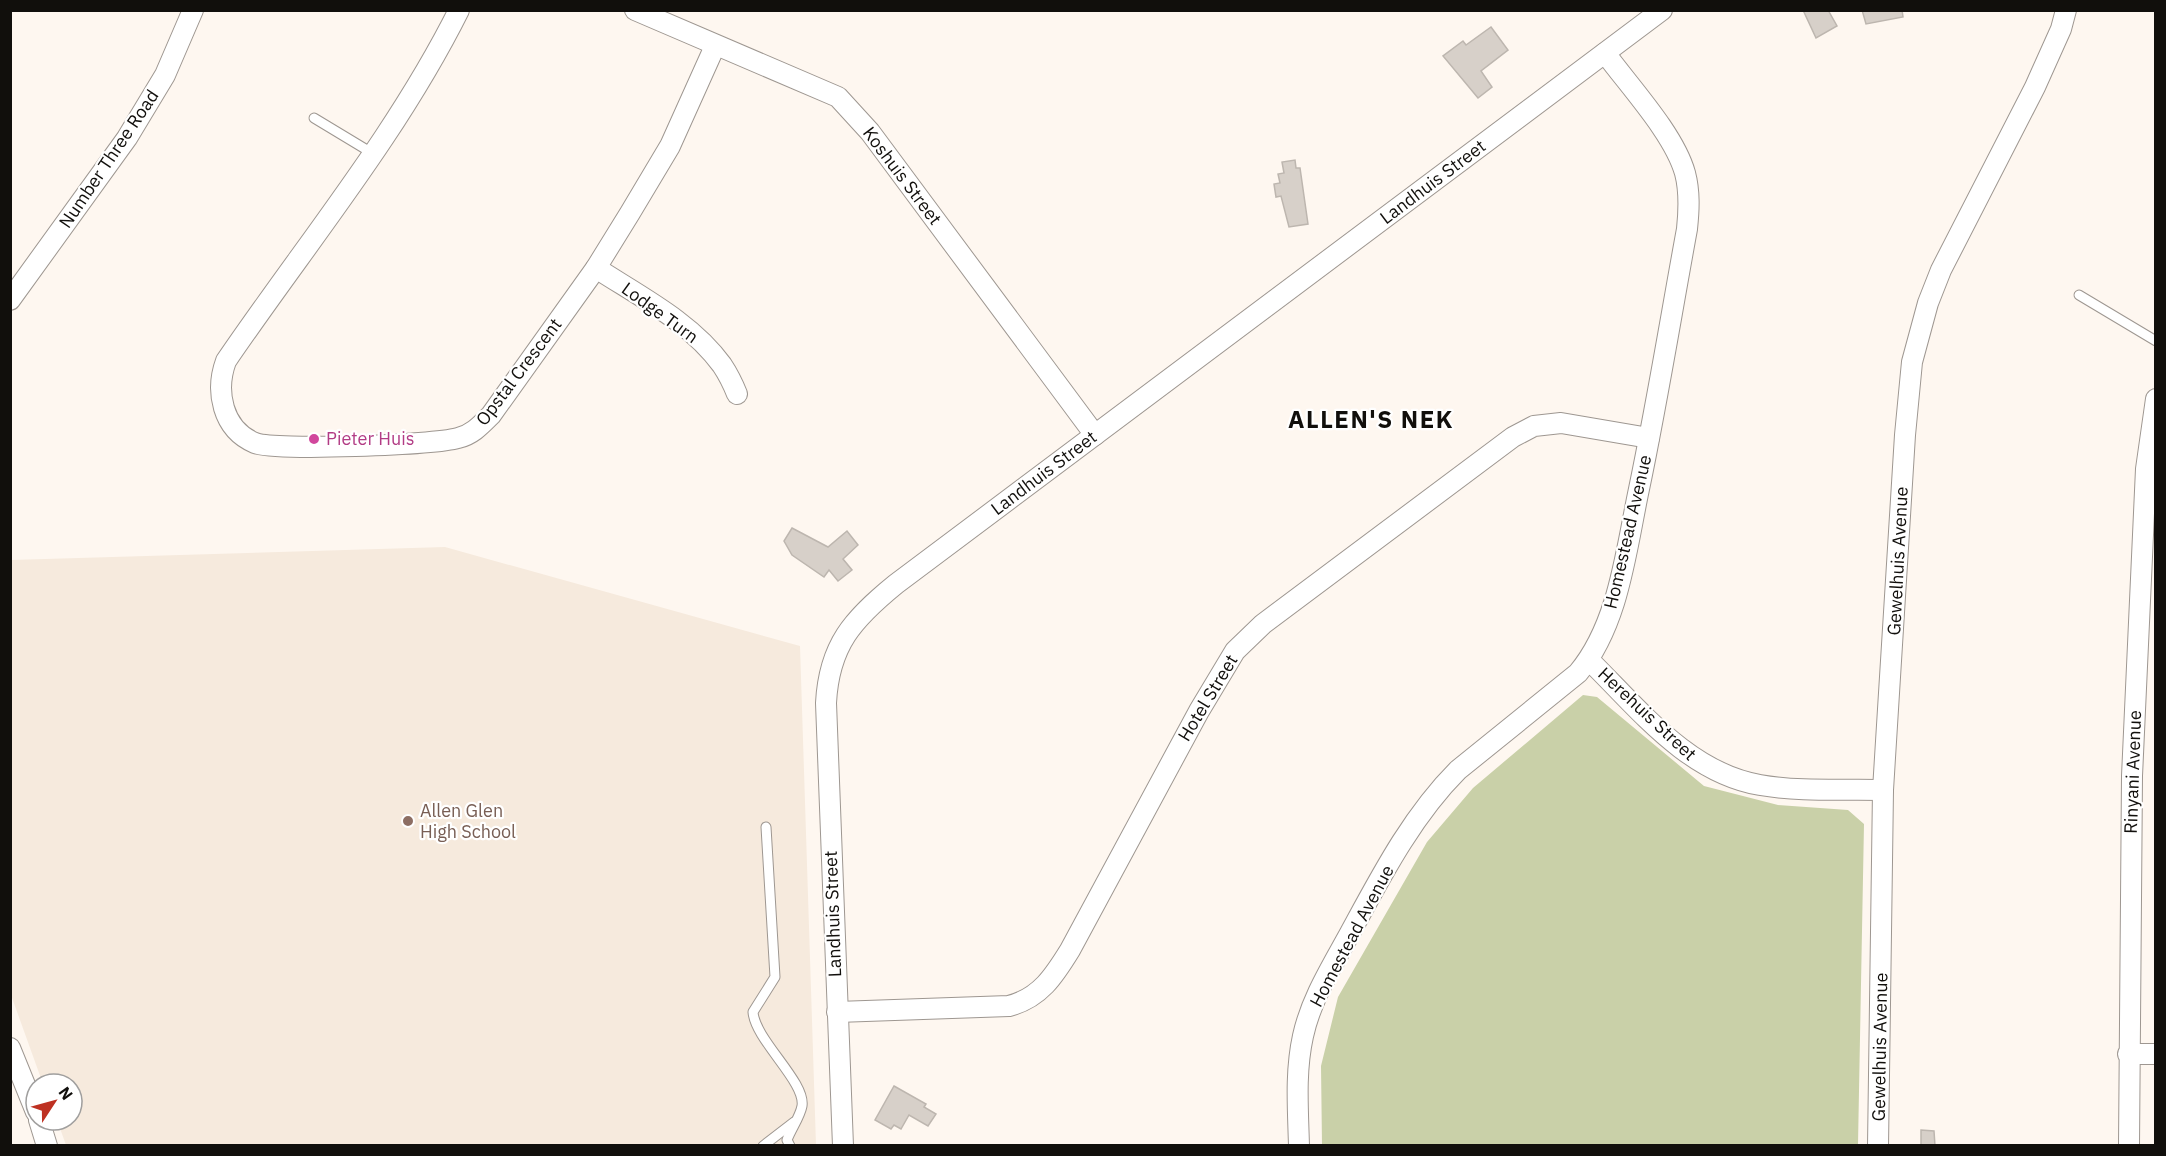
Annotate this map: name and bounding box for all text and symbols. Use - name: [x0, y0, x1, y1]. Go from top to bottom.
- street label: Number Three Road: [54, 85, 163, 232]
- street label: Koshuis Street: [858, 122, 947, 229]
- street label: Landhuis Street: [1375, 134, 1490, 229]
- street label: Lodge Turn: [617, 277, 703, 348]
- street label: Opstal Crescent: [471, 313, 566, 430]
- district label: ALLEN'S NEK: [1288, 403, 1454, 435]
- street label: Landhuis Street: [986, 425, 1101, 520]
- place label: Pieter Huis: [326, 427, 415, 450]
- marker: Pieter Huis: [307, 432, 321, 446]
- street label: Homestead Avenue: [1599, 452, 1656, 611]
- street label: Gewelhuis Avenue: [1882, 486, 1913, 636]
- street label: Hotel Street: [1173, 650, 1243, 745]
- street label: Herehuis Street: [1593, 662, 1701, 765]
- street label: Rinyani Avenue: [2119, 710, 2146, 834]
- place label: Allen Glen High School: [420, 799, 516, 843]
- marker: Allen Glen High School: [401, 814, 415, 828]
- street label: Landhuis Street: [819, 850, 846, 978]
- street label: Homestead Avenue: [1304, 861, 1399, 1011]
- street label: Gewelhuis Avenue: [1867, 972, 1892, 1122]
- north arrow: [24, 1072, 84, 1132]
- text: N: [55, 1083, 78, 1104]

